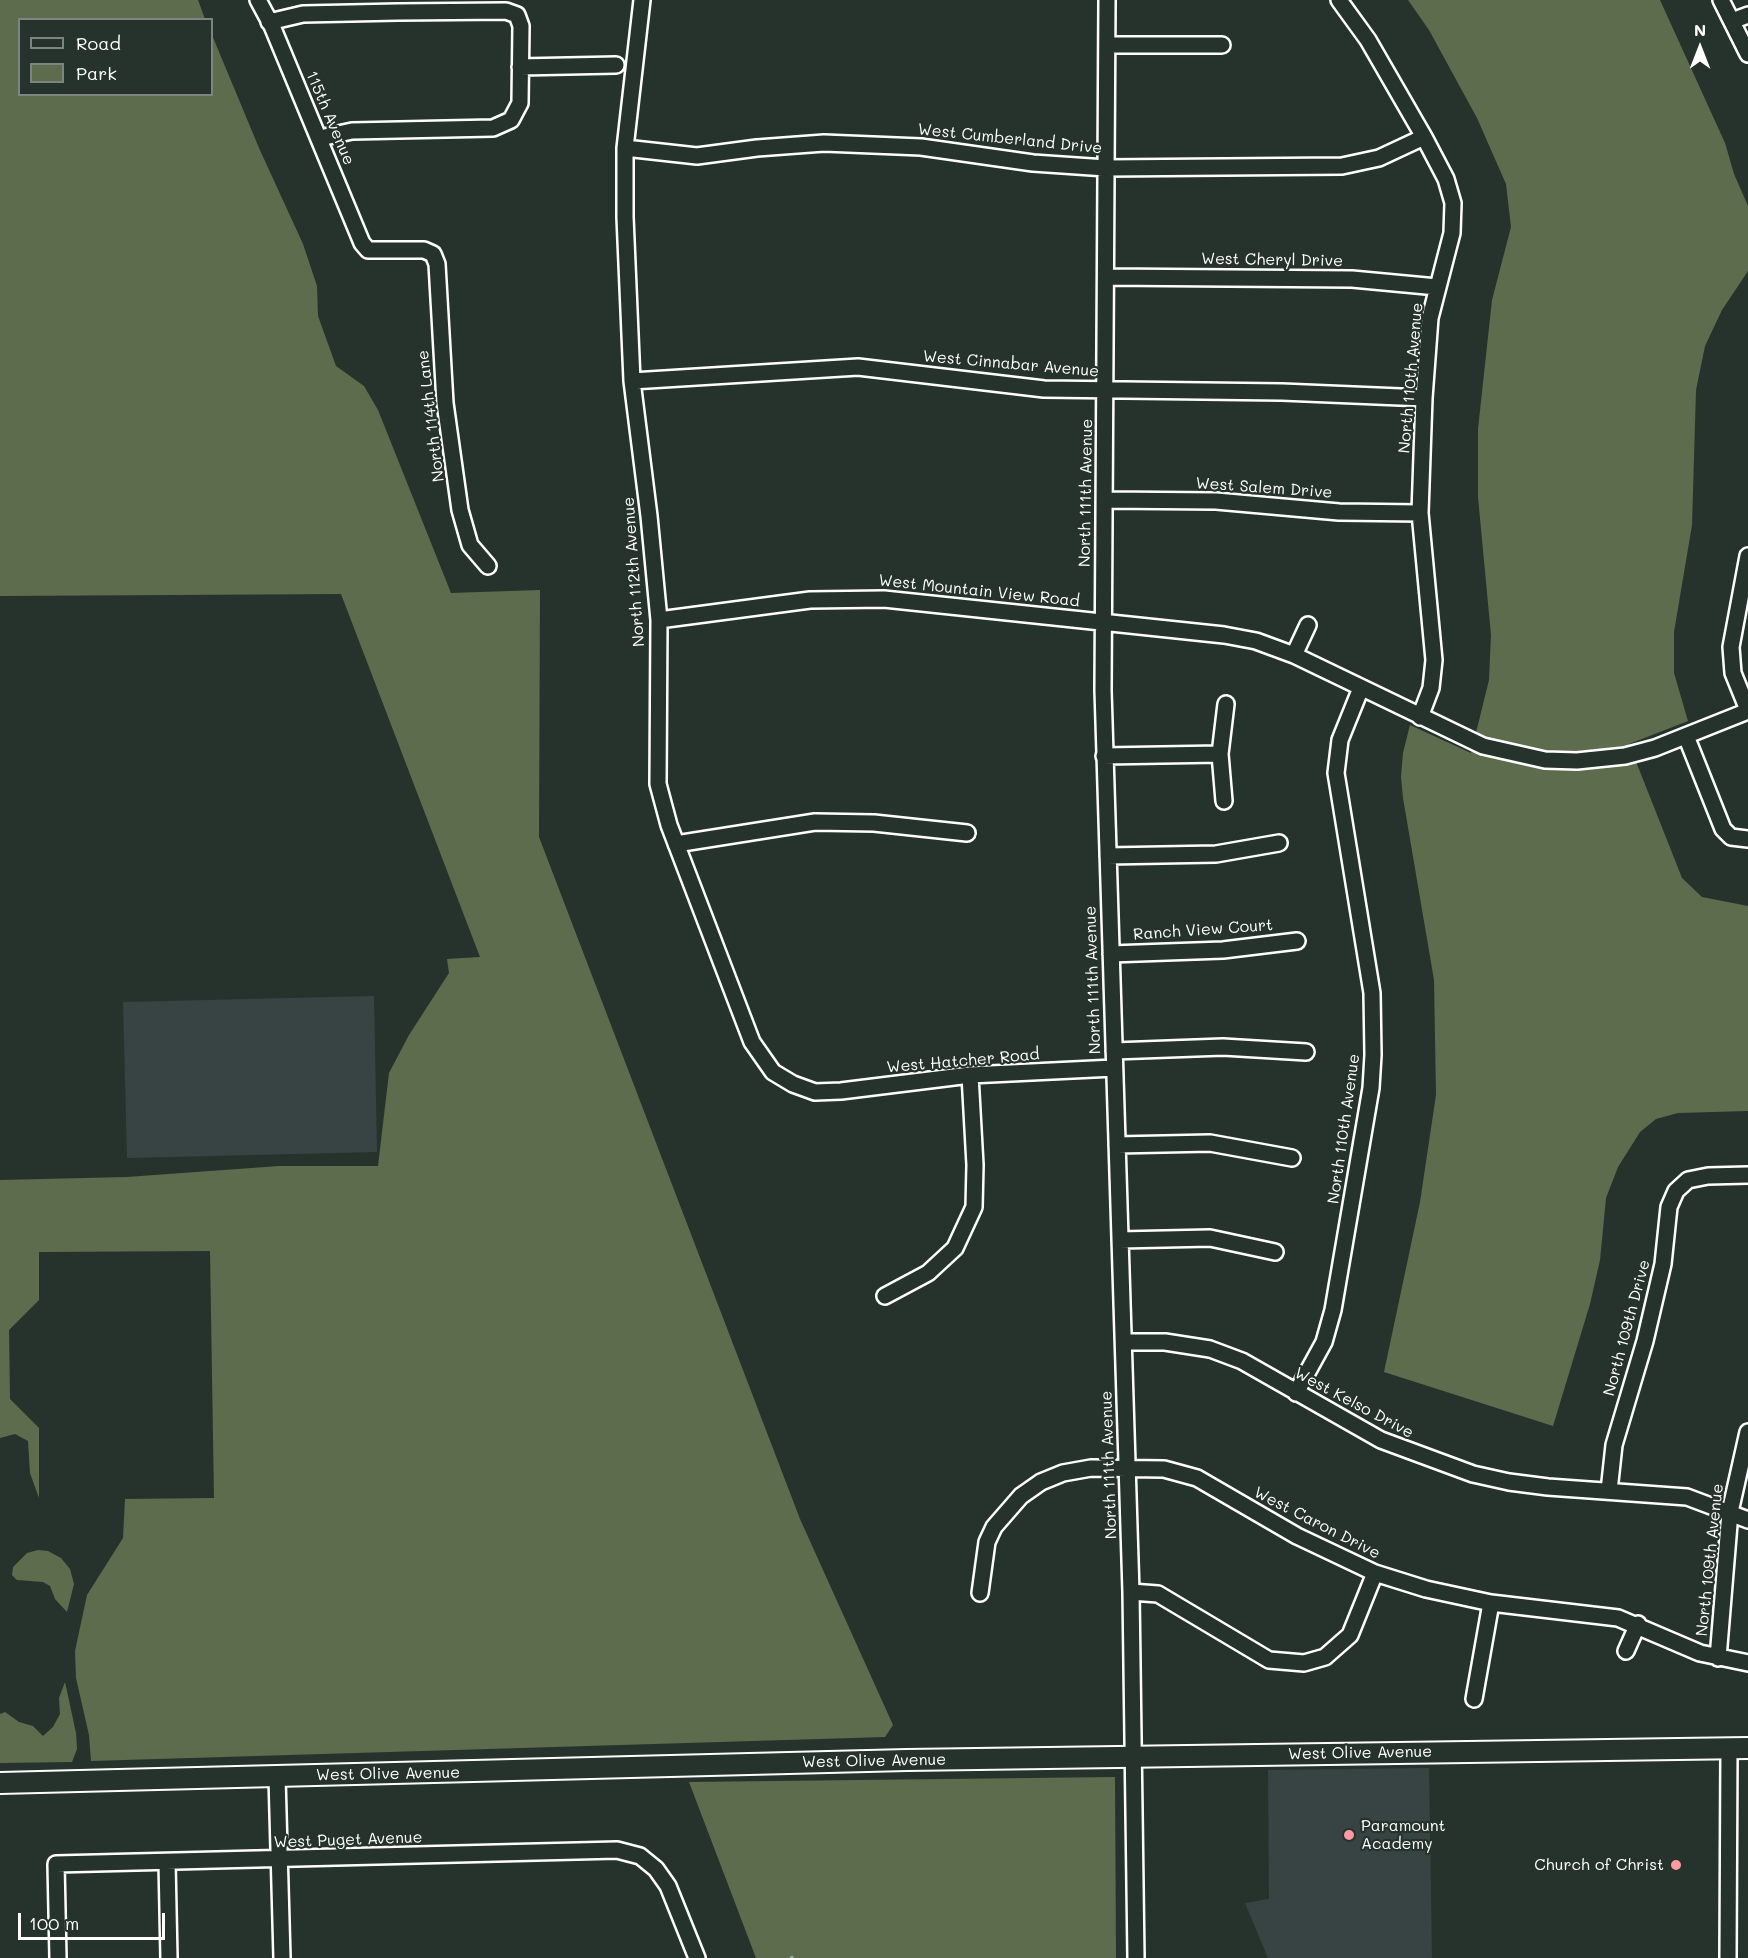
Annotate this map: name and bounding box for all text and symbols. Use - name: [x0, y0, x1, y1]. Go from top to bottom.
- legend: [18, 18, 213, 96]
- north arrow: [1670, 18, 1730, 78]
- text: N: [1694, 19, 1706, 40]
- text: Road: [76, 31, 121, 55]
- text: Park: [76, 61, 117, 85]
- street label: 115th Avenue: [302, 68, 358, 168]
- street label: West Cumberland Drive: [917, 120, 1103, 158]
- street label: West Cheryl Drive: [1201, 249, 1343, 271]
- street label: North 110th Avenue: [1395, 302, 1427, 454]
- street label: West Cinnabar Avenue: [922, 347, 1100, 381]
- street label: North 114th Lane: [413, 349, 449, 483]
- street label: North 111th Avenue: [1075, 419, 1097, 567]
- street label: West Salem Drive: [1195, 474, 1333, 502]
- street label: North 112th Avenue: [619, 496, 649, 648]
- street label: West Mountain View Road: [877, 571, 1081, 611]
- street label: North 111th Avenue: [1081, 905, 1105, 1055]
- street label: Ranch View Court: [1133, 916, 1273, 944]
- street label: West Hatcher Road: [886, 1045, 1040, 1077]
- street label: North 110th Avenue: [1324, 1053, 1364, 1205]
- street label: North 109th Drive: [1600, 1258, 1654, 1398]
- street label: West Kelso Drive: [1291, 1363, 1417, 1443]
- street label: North 111th Avenue: [1097, 1390, 1121, 1540]
- street label: West Caron Drive: [1251, 1483, 1383, 1563]
- street label: North 109th Avenue: [1692, 1483, 1728, 1637]
- street label: West Olive Avenue: [1288, 1742, 1432, 1764]
- street label: West Olive Avenue: [802, 1750, 946, 1772]
- street label: West Olive Avenue: [316, 1763, 460, 1785]
- place label: Paramount Academy: [1361, 1816, 1446, 1854]
- street label: West Puget Avenue: [273, 1828, 423, 1852]
- marker: Paramount Academy: [1342, 1828, 1356, 1842]
- place label: Church of Christ: [1534, 1855, 1664, 1875]
- marker: Church of Christ: [1669, 1858, 1683, 1872]
- scale bar: [21, 1901, 168, 1939]
- text: 100 m: [29, 1911, 79, 1935]

